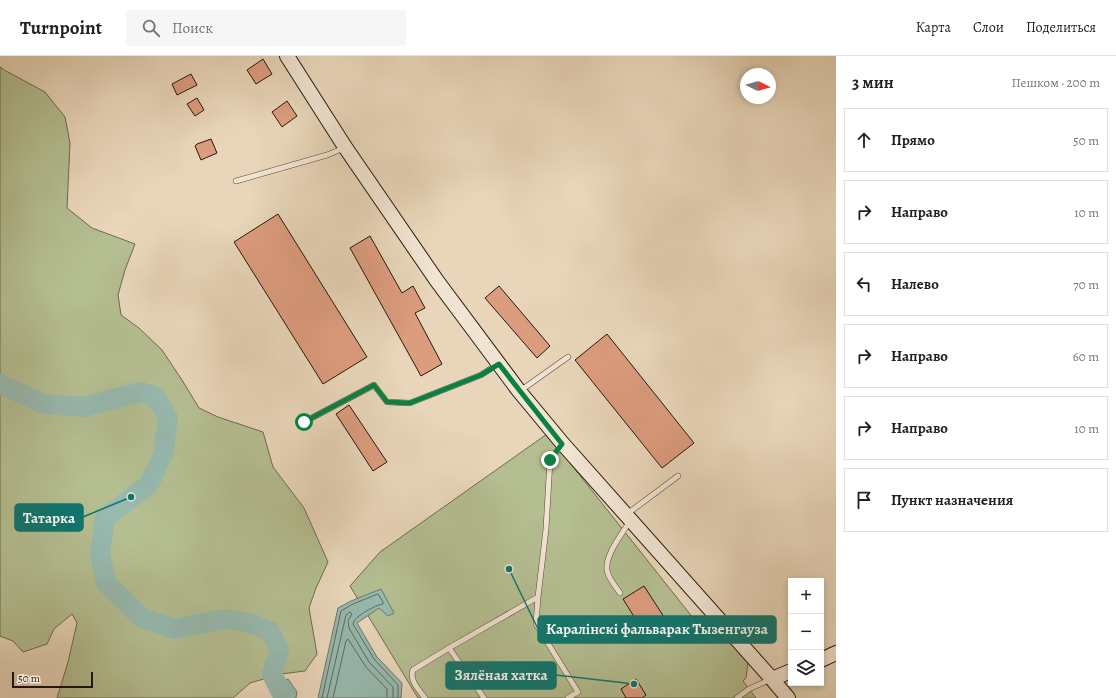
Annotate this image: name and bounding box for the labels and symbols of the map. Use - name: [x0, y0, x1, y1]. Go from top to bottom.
- north arrow: [740, 68, 776, 104]
- route start: [295, 413, 313, 431]
- route end: [541, 451, 559, 469]
- callout: Татарка: [15, 504, 83, 531]
- text: Татарка: [23, 508, 76, 528]
- callout: Каралінскі фальварак Тызенгауза: [538, 616, 776, 643]
- text: Каралінскі фальварак Тызенгауза: [546, 619, 769, 639]
- callout: Зялёная хатка: [446, 662, 556, 689]
- text: Зялёная хатка: [454, 665, 548, 685]
- scale bar: [12, 670, 93, 689]

